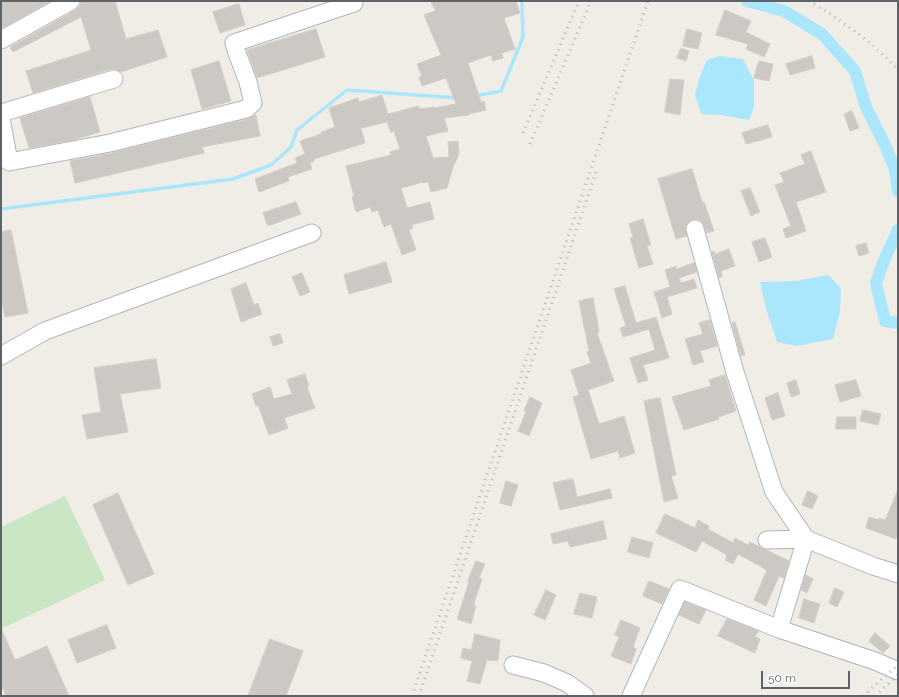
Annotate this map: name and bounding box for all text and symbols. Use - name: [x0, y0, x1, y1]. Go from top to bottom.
- scale bar: [763, 663, 852, 689]
- text: 50 m: [768, 671, 796, 685]

